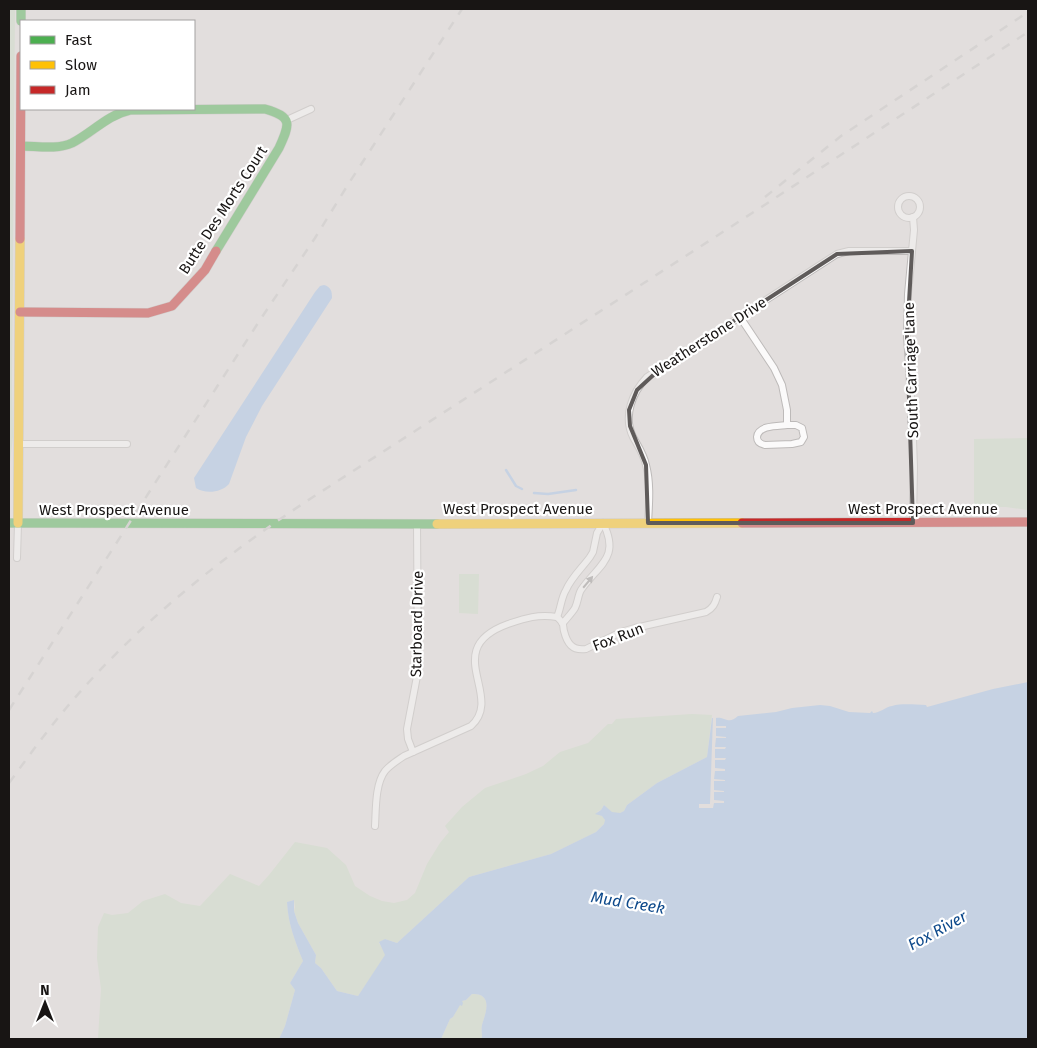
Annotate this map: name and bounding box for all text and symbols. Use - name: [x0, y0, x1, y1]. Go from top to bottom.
- legend: [20, 20, 195, 110]
- text: Fast: [65, 31, 92, 49]
- text: Slow: [65, 56, 97, 74]
- text: Jam: [65, 81, 91, 99]
- street label: Butte Des Morts Court: [175, 142, 271, 277]
- street label: Weatherstone Drive: [648, 293, 770, 381]
- street label: South Carriage Lane: [900, 302, 922, 438]
- street label: West Prospect Avenue: [443, 500, 593, 518]
- street label: West Prospect Avenue: [848, 500, 998, 518]
- street label: West Prospect Avenue: [39, 501, 189, 519]
- street label: Starboard Drive: [407, 571, 427, 677]
- one-way arrow: [582, 576, 593, 589]
- street label: Fox Run: [590, 619, 646, 655]
- water label: Mud Creek: [590, 887, 666, 918]
- water label: Fox River: [905, 906, 971, 954]
- north arrow: [20, 978, 70, 1028]
- text: N: [40, 982, 50, 999]

